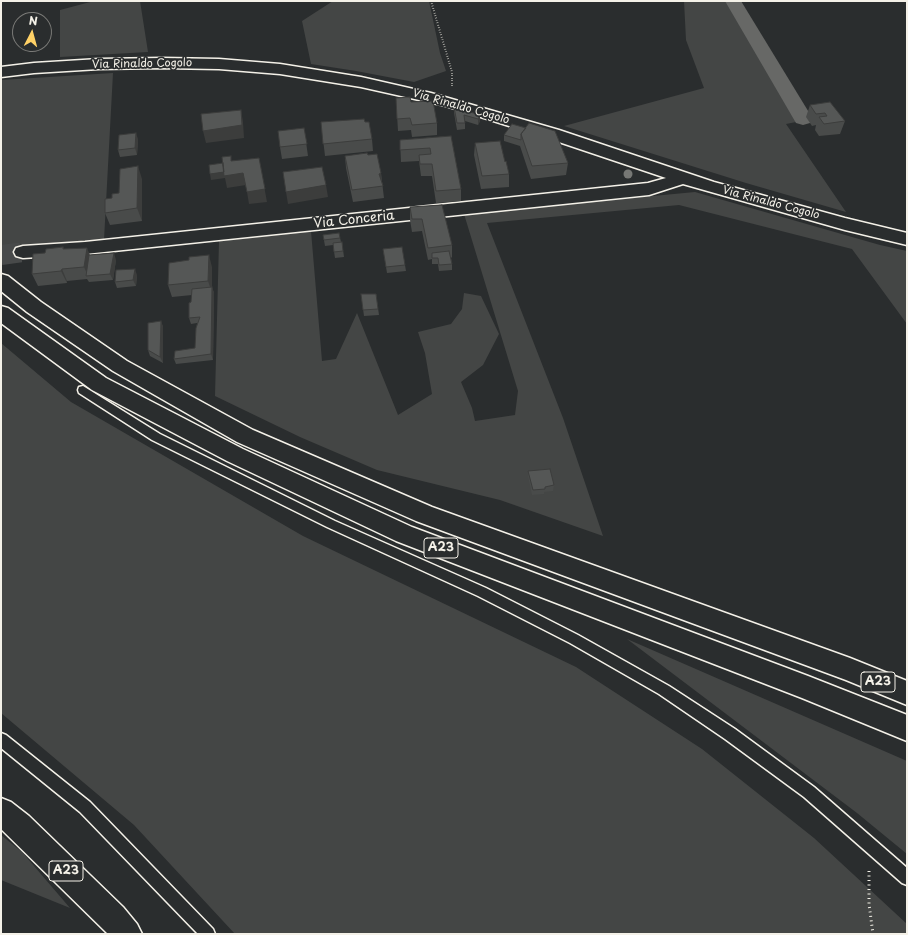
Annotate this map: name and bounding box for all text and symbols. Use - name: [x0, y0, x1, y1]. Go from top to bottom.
- north arrow: [12, 12, 52, 52]
- text: N: [28, 12, 38, 29]
- street label: Via Rinaldo Cogolo: [92, 57, 192, 71]
- street label: Via Rinaldo Cogolo: [411, 87, 511, 127]
- street label: Via Rinaldo Cogolo: [721, 184, 821, 222]
- street label: Via Conceria: [313, 208, 395, 232]
- road number: A23: [424, 538, 458, 558]
- road number: A23: [861, 672, 895, 692]
- road number: A23: [49, 861, 83, 881]

